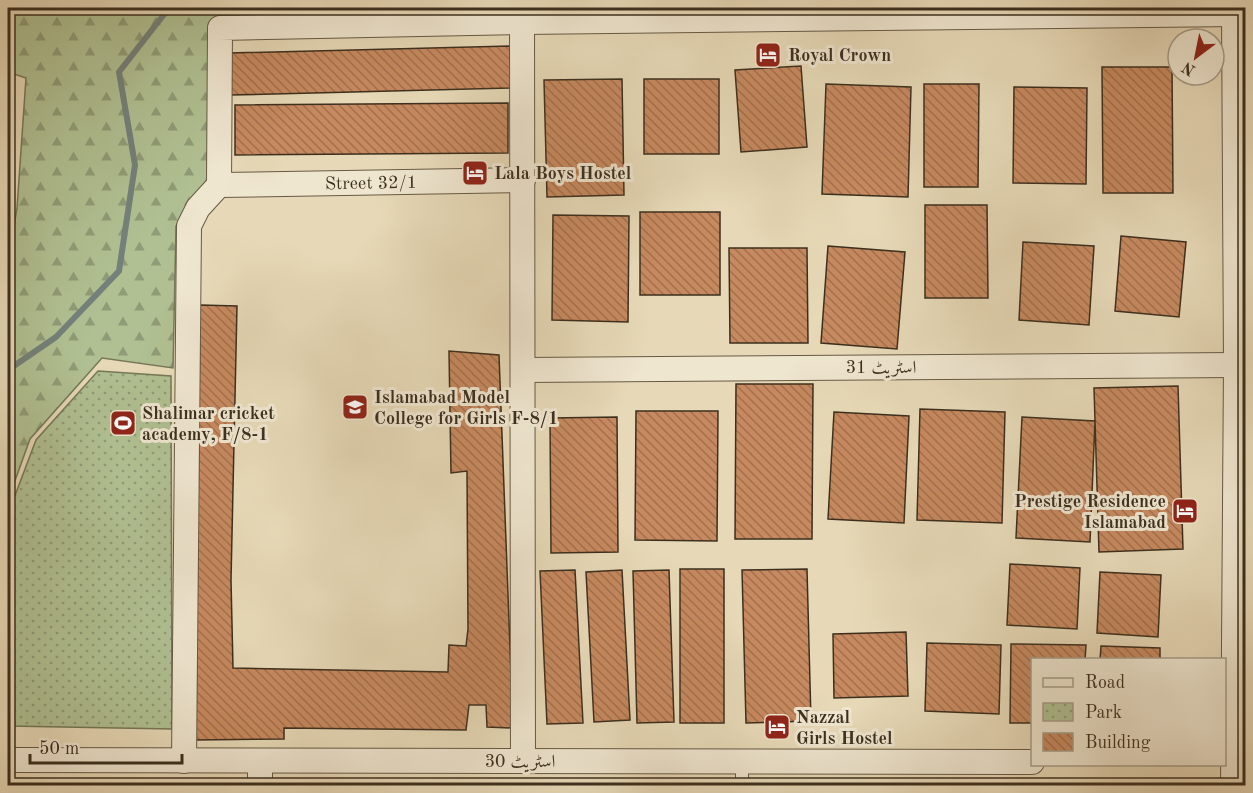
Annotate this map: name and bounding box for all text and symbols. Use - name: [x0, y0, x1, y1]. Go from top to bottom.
- north arrow: [1166, 27, 1226, 87]
- hotel icon: Royal Crown: [753, 40, 783, 70]
- place label: Royal Crown: [788, 47, 891, 65]
- text: N: [1179, 58, 1199, 78]
- hotel icon: Lala Boys Hostel: [460, 158, 490, 188]
- place label: Lala Boys Hostel: [494, 165, 632, 183]
- street label: Street 32/1: [325, 174, 417, 193]
- street label: اسٹریٹ 31: [846, 359, 916, 379]
- place label: Islamabad Model College for Girls F-8/1: [374, 389, 558, 428]
- school or university icon: Islamabad Model College for Girls F-8/1: [340, 392, 370, 422]
- place label: Shalimar cricket academy, F/8-1: [142, 405, 275, 444]
- sports icon: Shalimar cricket academy, F/8-1: [108, 408, 138, 438]
- place label: Prestige Residence Islamabad: [1014, 493, 1166, 532]
- hotel icon: Prestige Residence Islamabad: [1170, 496, 1200, 526]
- legend: [1031, 658, 1226, 766]
- text: Road: [1085, 674, 1125, 692]
- text: Park: [1085, 704, 1122, 722]
- place label: Nazzal Girls Hostel: [796, 709, 893, 748]
- hotel icon: Nazzal Girls Hostel: [762, 712, 792, 742]
- scale bar: [30, 727, 182, 765]
- text: Building: [1085, 734, 1151, 752]
- text: 50 m: [39, 740, 79, 758]
- street label: اسٹریٹ 30: [485, 753, 555, 773]

